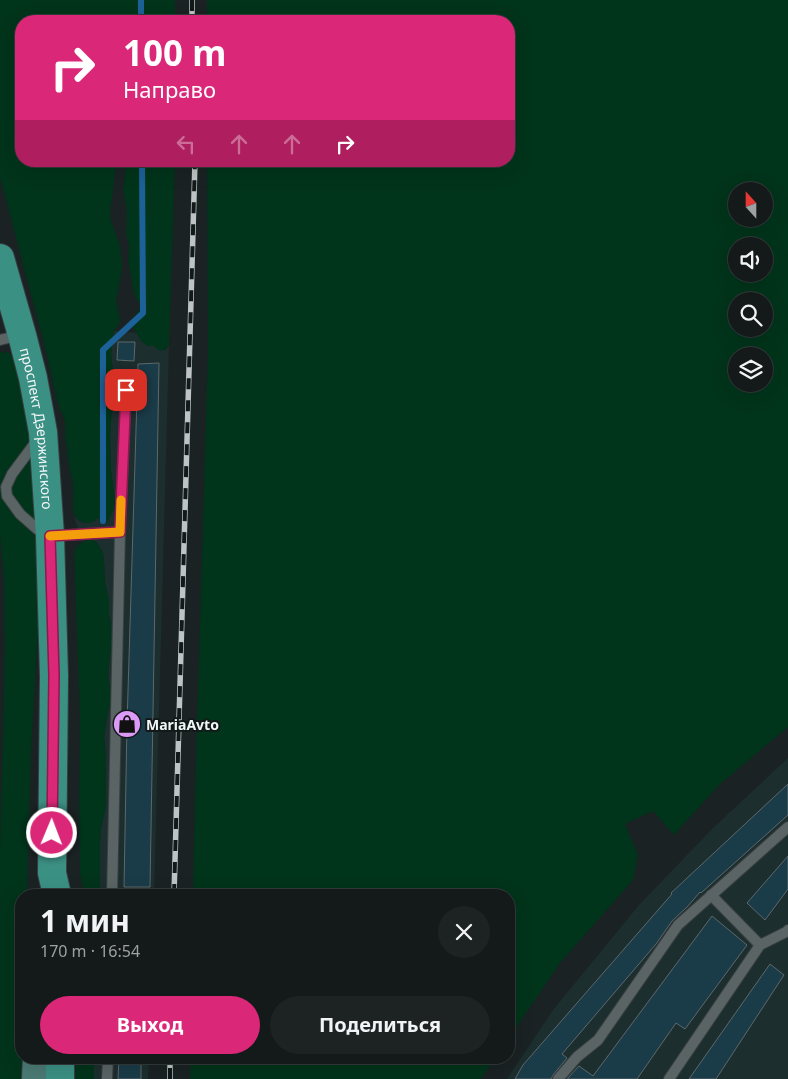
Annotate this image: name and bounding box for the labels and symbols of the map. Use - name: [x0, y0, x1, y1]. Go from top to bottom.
- north arrow: [728, 182, 772, 228]
- street label: проспект Дзержинского: [16, 345, 58, 510]
- pin: [105, 369, 147, 411]
- shop icon: MariaAvto: [112, 709, 142, 739]
- place label: MariaAvto: [146, 715, 219, 734]
- position arrow: [25, 806, 77, 858]

